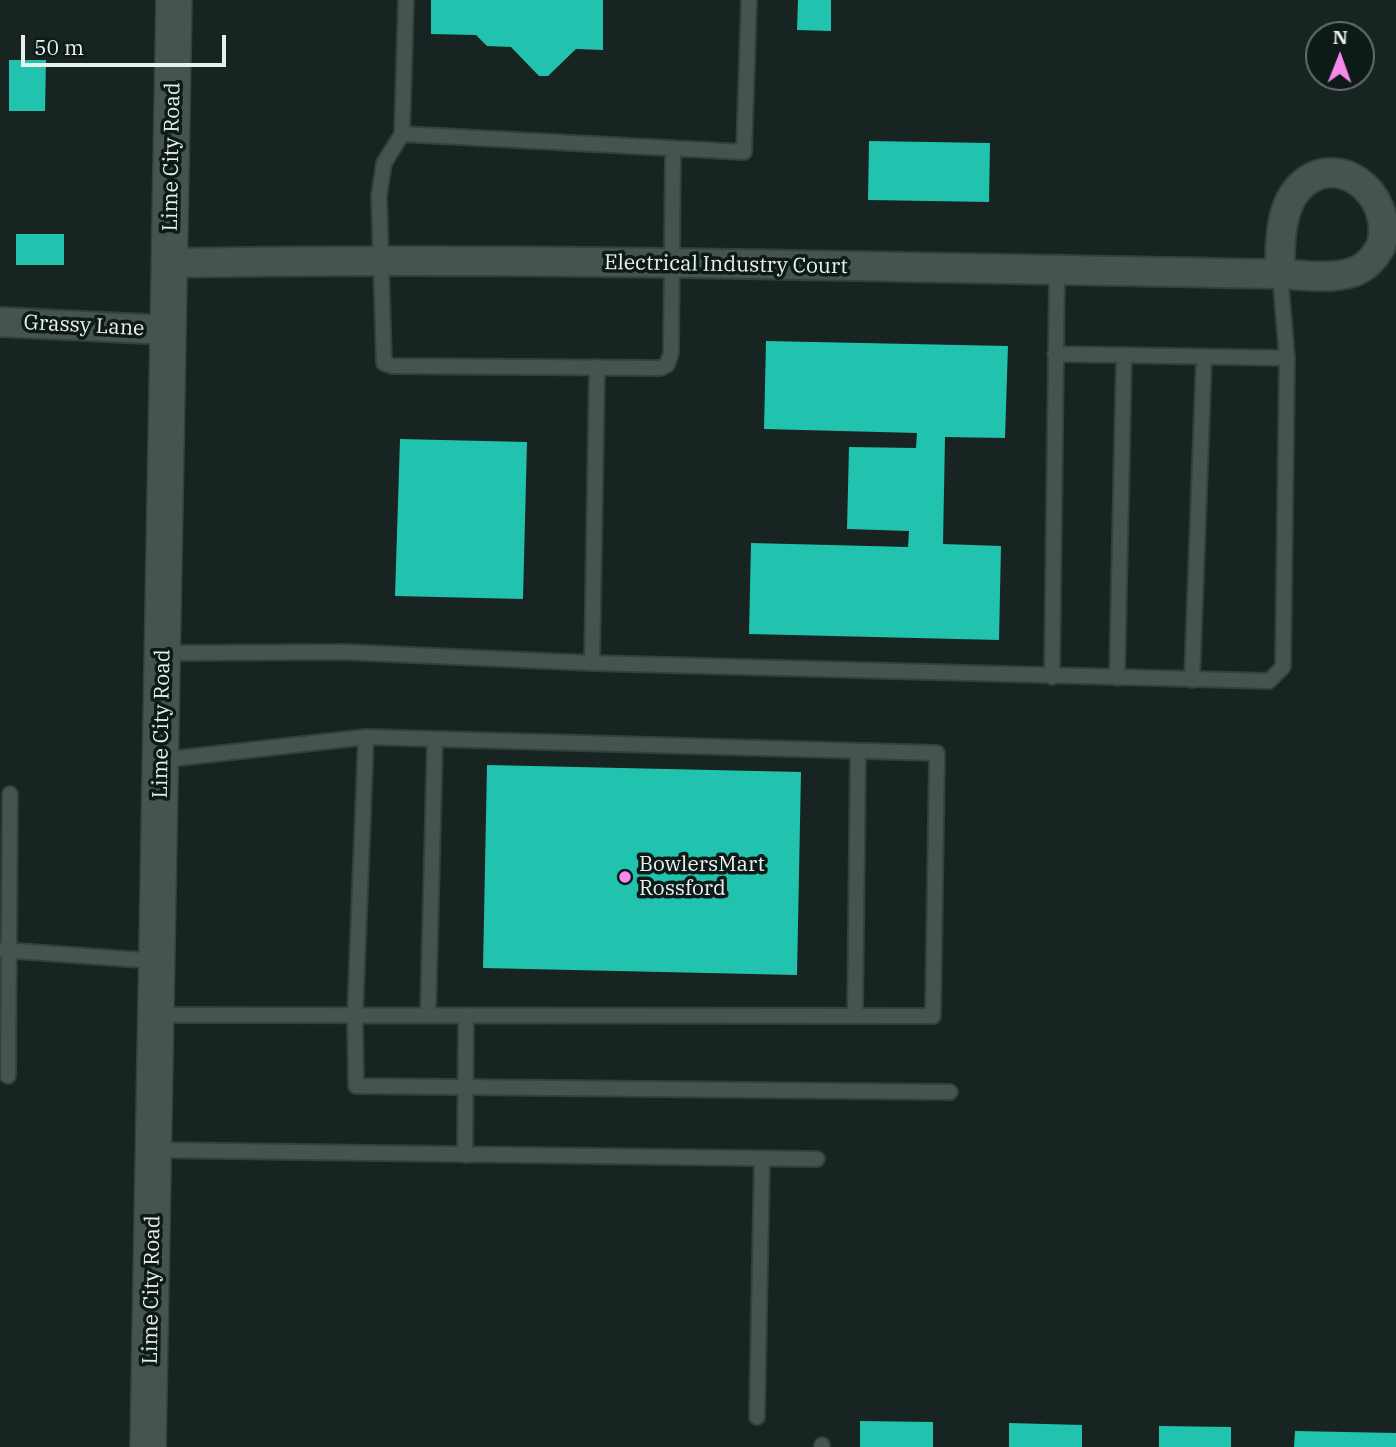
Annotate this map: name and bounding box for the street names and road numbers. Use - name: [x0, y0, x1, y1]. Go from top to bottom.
- street label: Lime City Road: [158, 82, 186, 232]
- street label: Electrical Industry Court: [604, 250, 848, 280]
- street label: Grassy Lane: [23, 310, 145, 342]
- street label: Lime City Road: [148, 649, 176, 799]
- street label: Lime City Road: [138, 1215, 166, 1365]

